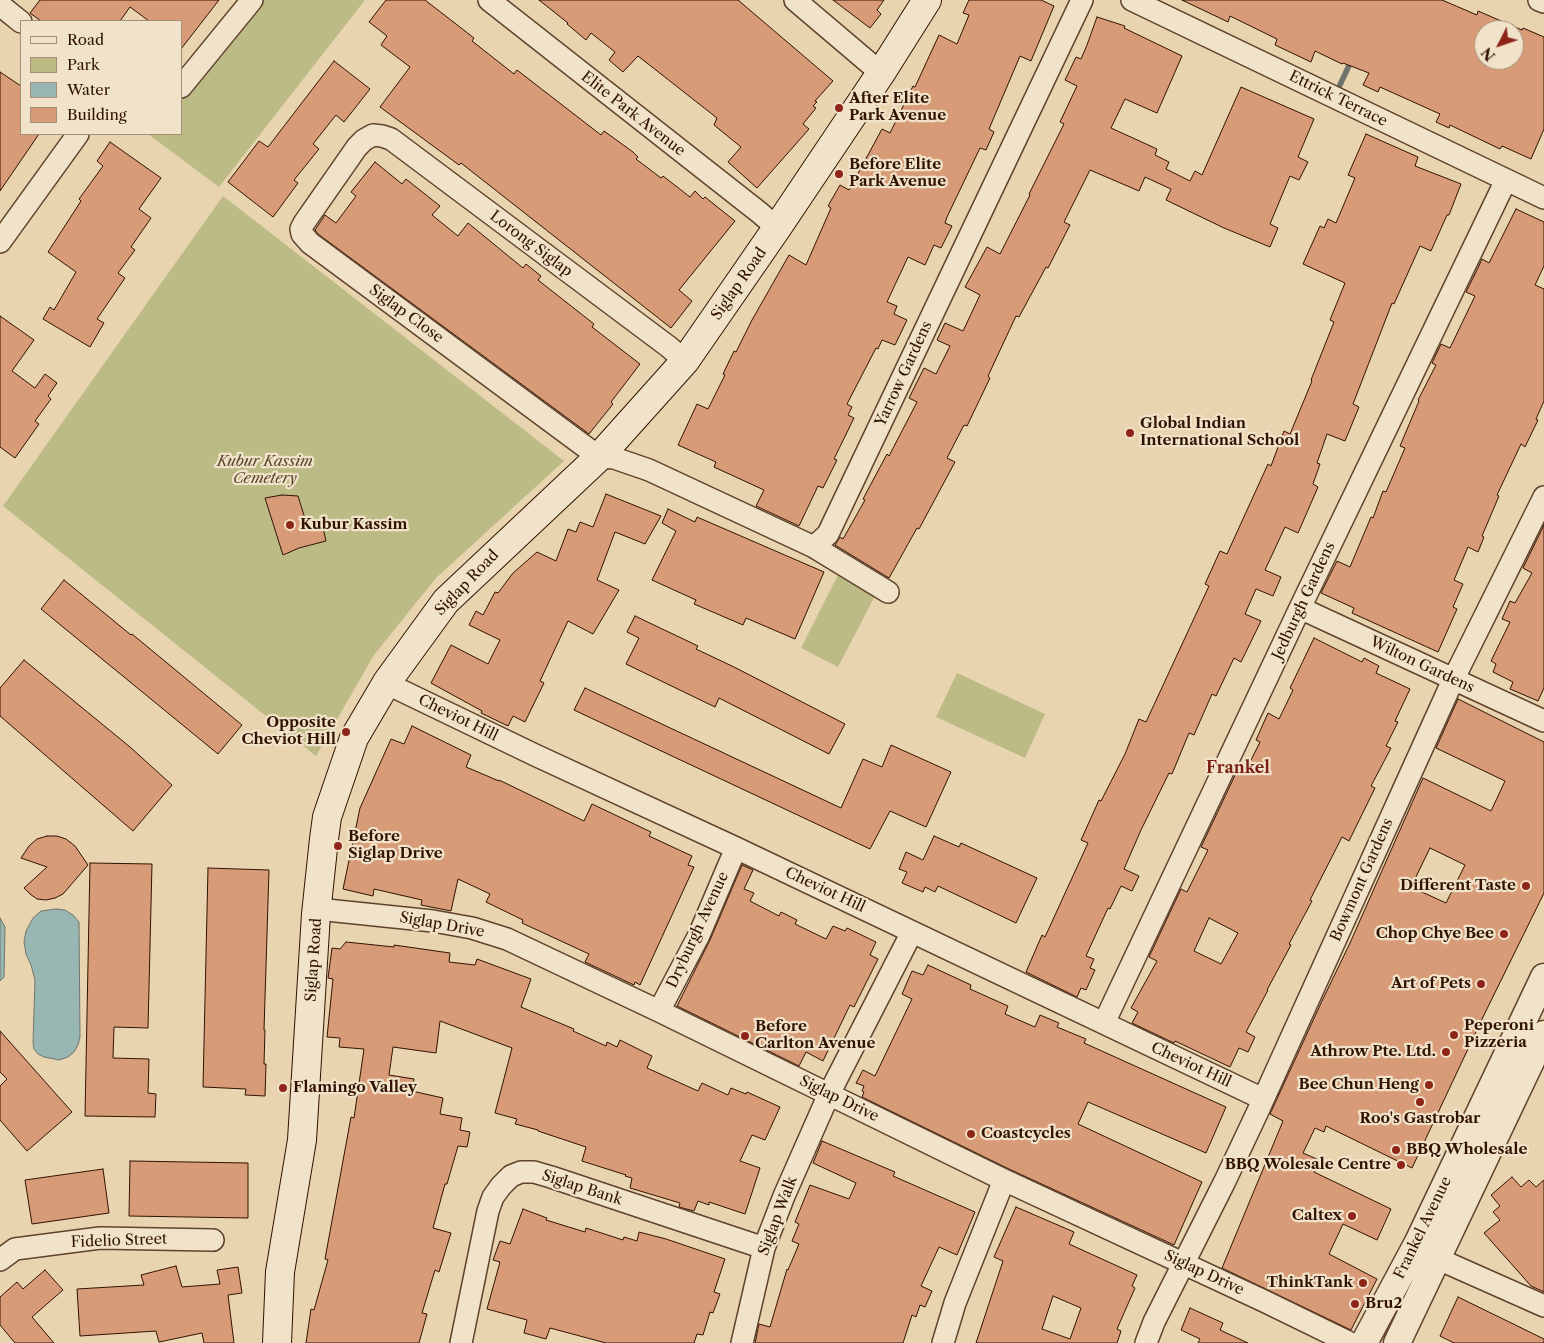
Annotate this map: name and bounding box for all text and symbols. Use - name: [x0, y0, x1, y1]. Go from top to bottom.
- legend: [20, 20, 182, 135]
- north arrow: [1474, 20, 1524, 70]
- text: Road: [67, 30, 104, 49]
- text: N: [1478, 44, 1499, 65]
- text: Park: [67, 55, 100, 74]
- street label: Ettrick Terrace: [1286, 67, 1390, 131]
- street label: Elite Park Avenue: [577, 68, 689, 160]
- text: Water: [67, 80, 110, 99]
- place label: After Elite Park Avenue: [849, 90, 946, 125]
- marker: After Elite Park Avenue: [833, 102, 845, 114]
- text: Building: [67, 105, 127, 124]
- place label: Before Elite Park Avenue: [849, 156, 946, 191]
- marker: Before Elite Park Avenue: [833, 168, 845, 180]
- street label: Lorong Siglap: [486, 207, 576, 281]
- street label: Siglap Road: [707, 244, 771, 324]
- street label: Siglap Close: [365, 281, 447, 347]
- street label: Yarrow Gardens: [872, 318, 936, 430]
- place label: Global Indian International School: [1140, 415, 1299, 450]
- marker: Global Indian International School: [1124, 427, 1136, 439]
- park label: Kubur Kassim Cemetery: [217, 453, 313, 488]
- place label: Kubur Kassim: [300, 516, 407, 534]
- marker: Kubur Kassim: [284, 519, 296, 531]
- street label: Jedburgh Gardens: [1269, 539, 1339, 663]
- street label: Siglap Road: [431, 546, 503, 620]
- street label: Wilton Gardens: [1367, 633, 1477, 697]
- street label: Cheviot Hill: [415, 691, 501, 745]
- place label: Opposite Cheviot Hill: [242, 714, 336, 749]
- marker: Opposite Cheviot Hill: [340, 726, 352, 738]
- district label: Frankel: [1206, 758, 1270, 778]
- street label: Bowmont Gardens: [1327, 816, 1397, 944]
- place label: Before Siglap Drive: [348, 828, 443, 863]
- marker: Before Siglap Drive: [332, 840, 344, 852]
- street label: Cheviot Hill: [782, 864, 868, 916]
- street label: Dryburgh Avenue: [663, 869, 733, 991]
- place label: Different Taste: [1400, 877, 1516, 895]
- marker: Different Taste: [1520, 880, 1532, 892]
- street label: Siglap Drive: [398, 909, 486, 941]
- street label: Siglap Road: [302, 917, 326, 1003]
- place label: Chop Chye Bee: [1376, 925, 1494, 943]
- marker: Chop Chye Bee: [1498, 928, 1510, 940]
- place label: Art of Pets: [1391, 975, 1471, 993]
- marker: Art of Pets: [1475, 978, 1487, 990]
- place label: Peperoni Pizzeria: [1464, 1017, 1534, 1052]
- place label: Before Carlton Avenue: [755, 1018, 875, 1053]
- marker: Peperoni Pizzeria: [1448, 1029, 1460, 1041]
- marker: Before Carlton Avenue: [739, 1030, 751, 1042]
- street label: Cheviot Hill: [1148, 1039, 1234, 1091]
- place label: Athrow Pte. Ltd.: [1310, 1043, 1436, 1061]
- marker: Athrow Pte. Ltd.: [1440, 1046, 1452, 1058]
- street label: Siglap Drive: [796, 1072, 882, 1126]
- place label: Bee Chun Heng: [1299, 1076, 1419, 1094]
- place label: Flamingo Valley: [293, 1079, 417, 1097]
- marker: Bee Chun Heng: [1423, 1079, 1435, 1091]
- marker: Flamingo Valley: [277, 1082, 289, 1094]
- marker: Roo's Gastrobar: [1414, 1096, 1426, 1108]
- place label: Roo's Gastrobar: [1360, 1110, 1480, 1128]
- place label: Coastcycles: [981, 1125, 1071, 1143]
- marker: Coastcycles: [965, 1128, 977, 1140]
- place label: BBQ Wholesale: [1406, 1141, 1527, 1159]
- marker: BBQ Wholesale: [1390, 1144, 1402, 1156]
- place label: BBQ Wolesale Centre: [1225, 1156, 1391, 1174]
- marker: BBQ Wolesale Centre: [1395, 1159, 1407, 1171]
- street label: Siglap Bank: [539, 1167, 625, 1209]
- street label: Siglap Walk: [755, 1174, 801, 1258]
- street label: Frankel Avenue: [1390, 1174, 1456, 1282]
- place label: Caltex: [1292, 1207, 1342, 1225]
- marker: Caltex: [1346, 1210, 1358, 1222]
- street label: Fidelio Street: [70, 1230, 168, 1252]
- street label: Siglap Drive: [1161, 1247, 1247, 1299]
- place label: ThinkTank: [1267, 1274, 1353, 1292]
- marker: ThinkTank: [1357, 1277, 1369, 1289]
- place label: Bru2: [1365, 1295, 1402, 1313]
- marker: Bru2: [1349, 1298, 1361, 1310]

